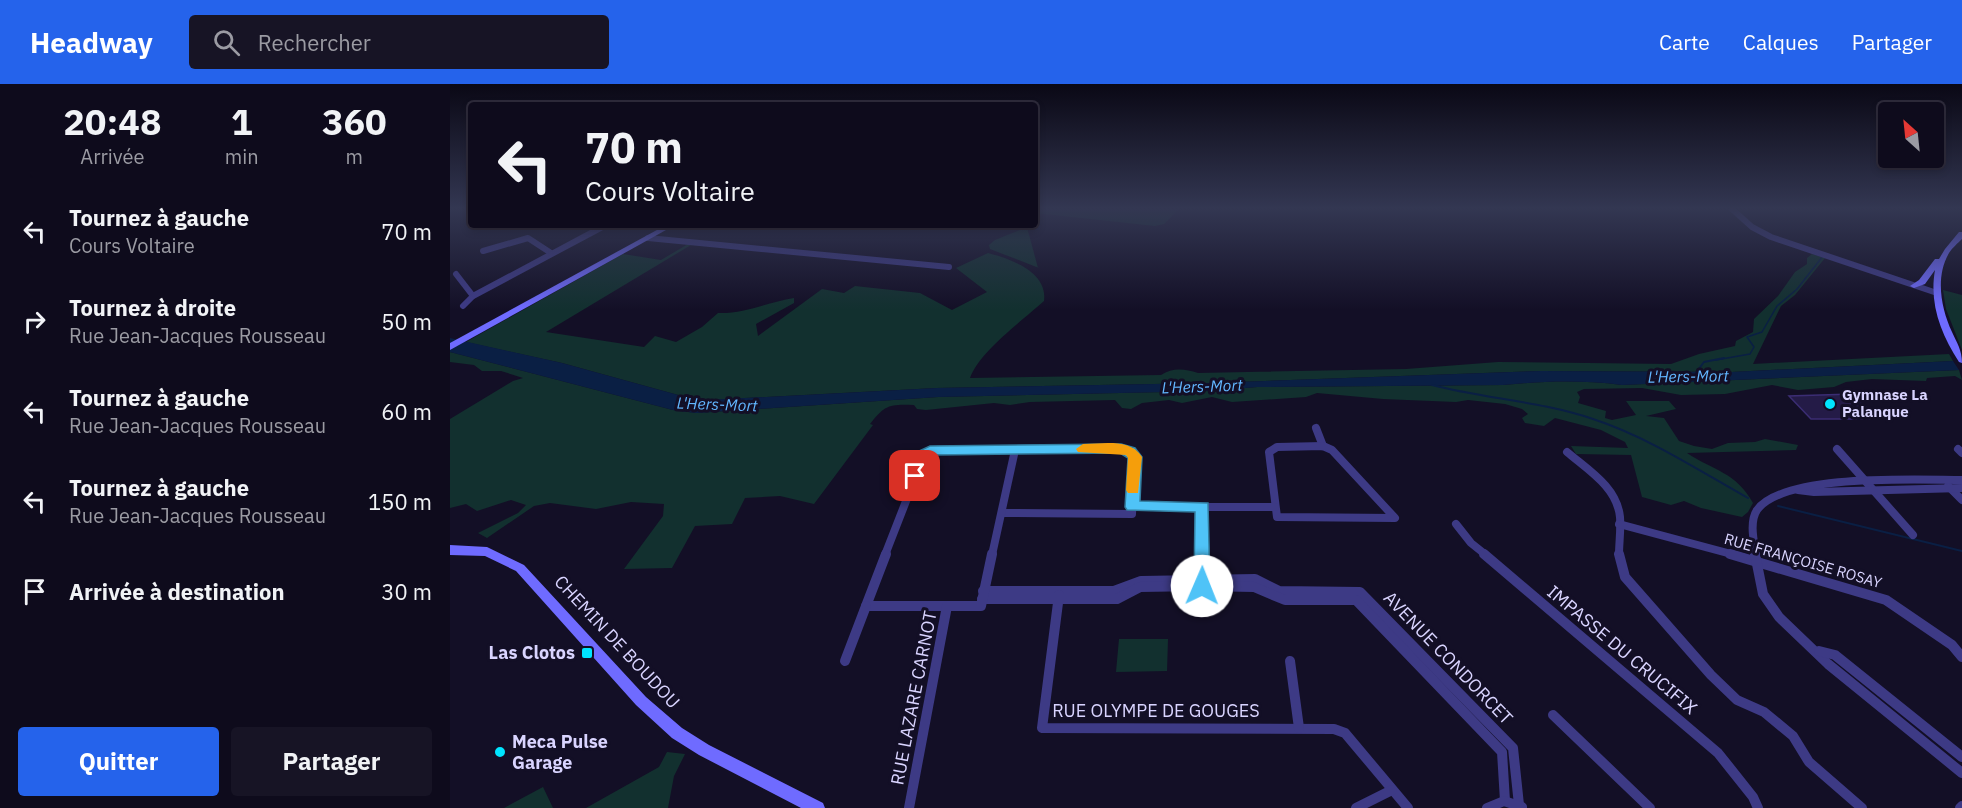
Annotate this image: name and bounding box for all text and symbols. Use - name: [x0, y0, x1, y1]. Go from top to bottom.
- search box: [189, 15, 609, 69]
- text: Headway: [30, 24, 153, 61]
- icon: search: [210, 26, 243, 59]
- text: Rechercher: [258, 28, 371, 57]
- text: Carte: [1659, 28, 1710, 56]
- text: Calques: [1743, 28, 1819, 56]
- text: Partager: [1852, 28, 1932, 56]
- text: 20:48: [63, 98, 162, 145]
- text: 1: [231, 98, 253, 145]
- text: 360: [322, 98, 387, 145]
- north arrow: [1878, 102, 1944, 168]
- map controls: [1878, 102, 1944, 168]
- text: 70 m: [585, 120, 683, 175]
- icon: left: [486, 126, 564, 204]
- text: Arrivée: [80, 143, 144, 170]
- text: min: [225, 143, 259, 170]
- text: m: [346, 143, 363, 170]
- text: Cours Voltaire: [585, 173, 755, 208]
- text: Tournez à gauche: [69, 203, 249, 232]
- icon: left: [18, 215, 51, 248]
- text: 70 m: [381, 217, 432, 246]
- text: Cours Voltaire: [69, 232, 195, 259]
- text: Tournez à droite: [69, 293, 236, 322]
- icon: right: [18, 305, 51, 338]
- text: 50 m: [381, 307, 432, 336]
- text: Rue Jean-Jacques Rousseau: [69, 322, 326, 349]
- water label: L'Hers-Mort: [1647, 365, 1729, 387]
- water label: L'Hers-Mort: [1161, 375, 1244, 397]
- text: Tournez à gauche: [69, 383, 249, 412]
- place label: Gymnase La Palanque: [1842, 385, 1928, 421]
- water label: L'Hers-Mort: [676, 393, 759, 415]
- icon: left: [18, 395, 51, 428]
- text: 60 m: [381, 397, 432, 426]
- marker: Gymnase La Palanque: [1823, 397, 1837, 411]
- text: Rue Jean-Jacques Rousseau: [69, 412, 326, 439]
- pin: [889, 450, 940, 501]
- icon: arrive: [898, 459, 931, 492]
- text: Tournez à gauche: [69, 473, 249, 502]
- icon: left: [18, 485, 51, 518]
- text: 150 m: [368, 487, 432, 516]
- text: Rue Jean-Jacques Rousseau: [69, 502, 326, 529]
- street label: RUE FRANÇOISE ROSAY: [1722, 529, 1884, 592]
- position arrow: [1170, 554, 1234, 618]
- street label: CHEMIN DE BOUDOU: [550, 570, 685, 713]
- icon: arrive: [18, 575, 51, 608]
- text: Arrivée à destination: [69, 577, 285, 606]
- text: 30 m: [381, 577, 432, 606]
- street label: IMPASSE DU CRUCIFIX: [1543, 580, 1702, 719]
- street label: AVENUE CONDORCET: [1379, 586, 1518, 729]
- street label: RUE LAZARE CARNOT: [885, 609, 942, 787]
- place label: Las Clotos: [489, 641, 575, 664]
- marker: Las Clotos: [580, 646, 594, 660]
- street label: RUE OLYMPE DE GOUGES: [1052, 699, 1260, 722]
- button: Quitter: [18, 727, 219, 796]
- button: Partager: [231, 727, 432, 796]
- place label: Meca Pulse Garage: [512, 730, 608, 774]
- marker: Meca Pulse Garage: [493, 745, 507, 759]

